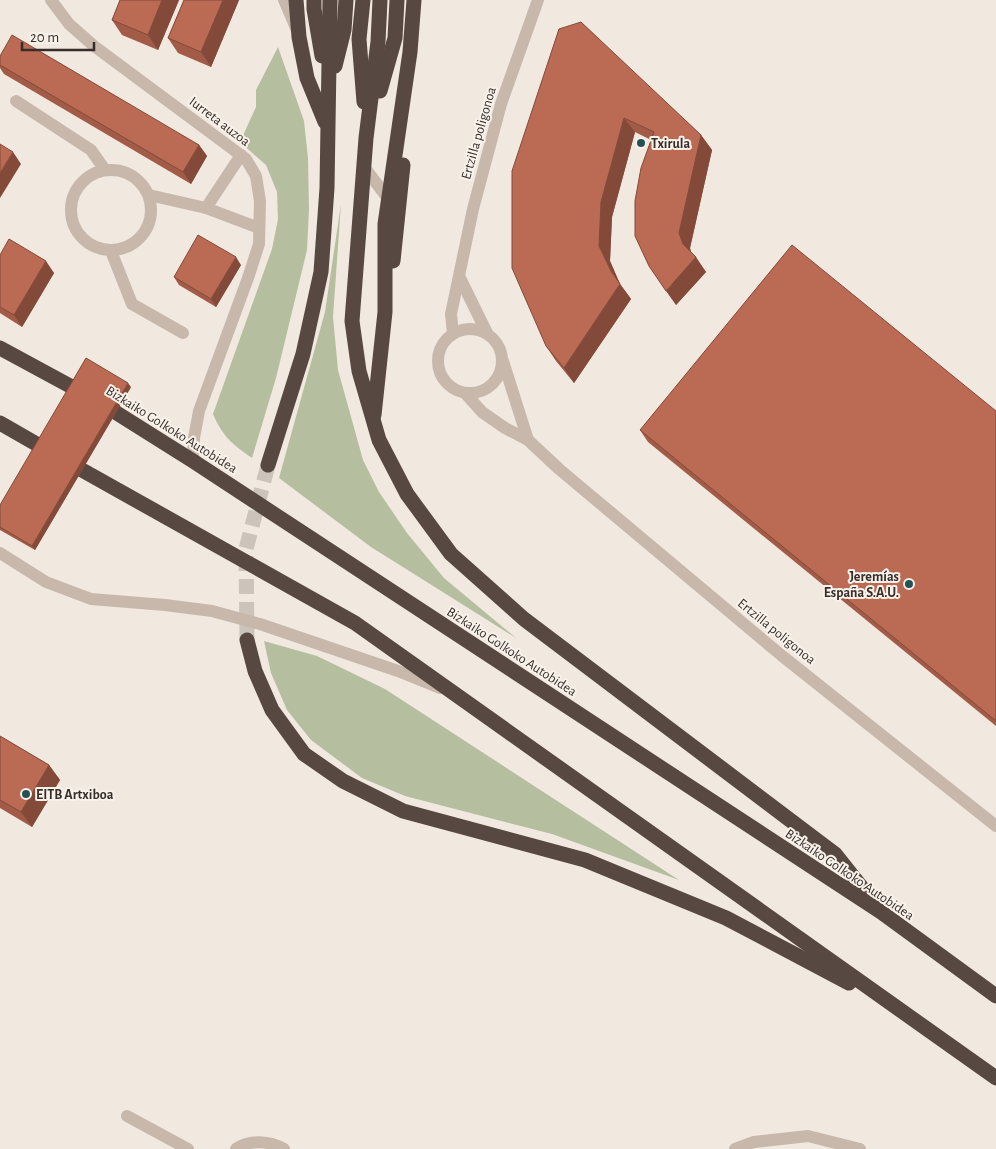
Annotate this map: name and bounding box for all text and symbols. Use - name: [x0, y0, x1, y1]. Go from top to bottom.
- scale bar: [22, 20, 95, 52]
- text: 20 m: [30, 30, 59, 45]
- street label: Ertzilla poligonoa: [459, 85, 499, 181]
- street label: Iurreta auzoa: [186, 95, 253, 149]
- marker: Txirula: [635, 137, 647, 149]
- place label: Txirula: [651, 137, 690, 151]
- street label: Bizkaiko Golkoko Autobidea: [103, 384, 240, 476]
- place label: Jeremías España S.A.U.: [824, 570, 899, 600]
- marker: Jeremías España S.A.U.: [903, 578, 915, 590]
- street label: Ertzilla poligonoa: [735, 596, 818, 668]
- street label: Bizkaiko Golkoko Autobidea: [444, 605, 579, 699]
- marker: EITB Artxiboa: [20, 788, 32, 800]
- place label: EITB Artxiboa: [36, 788, 114, 802]
- street label: Bizkaiko Golkoko Autobidea: [783, 827, 917, 923]

